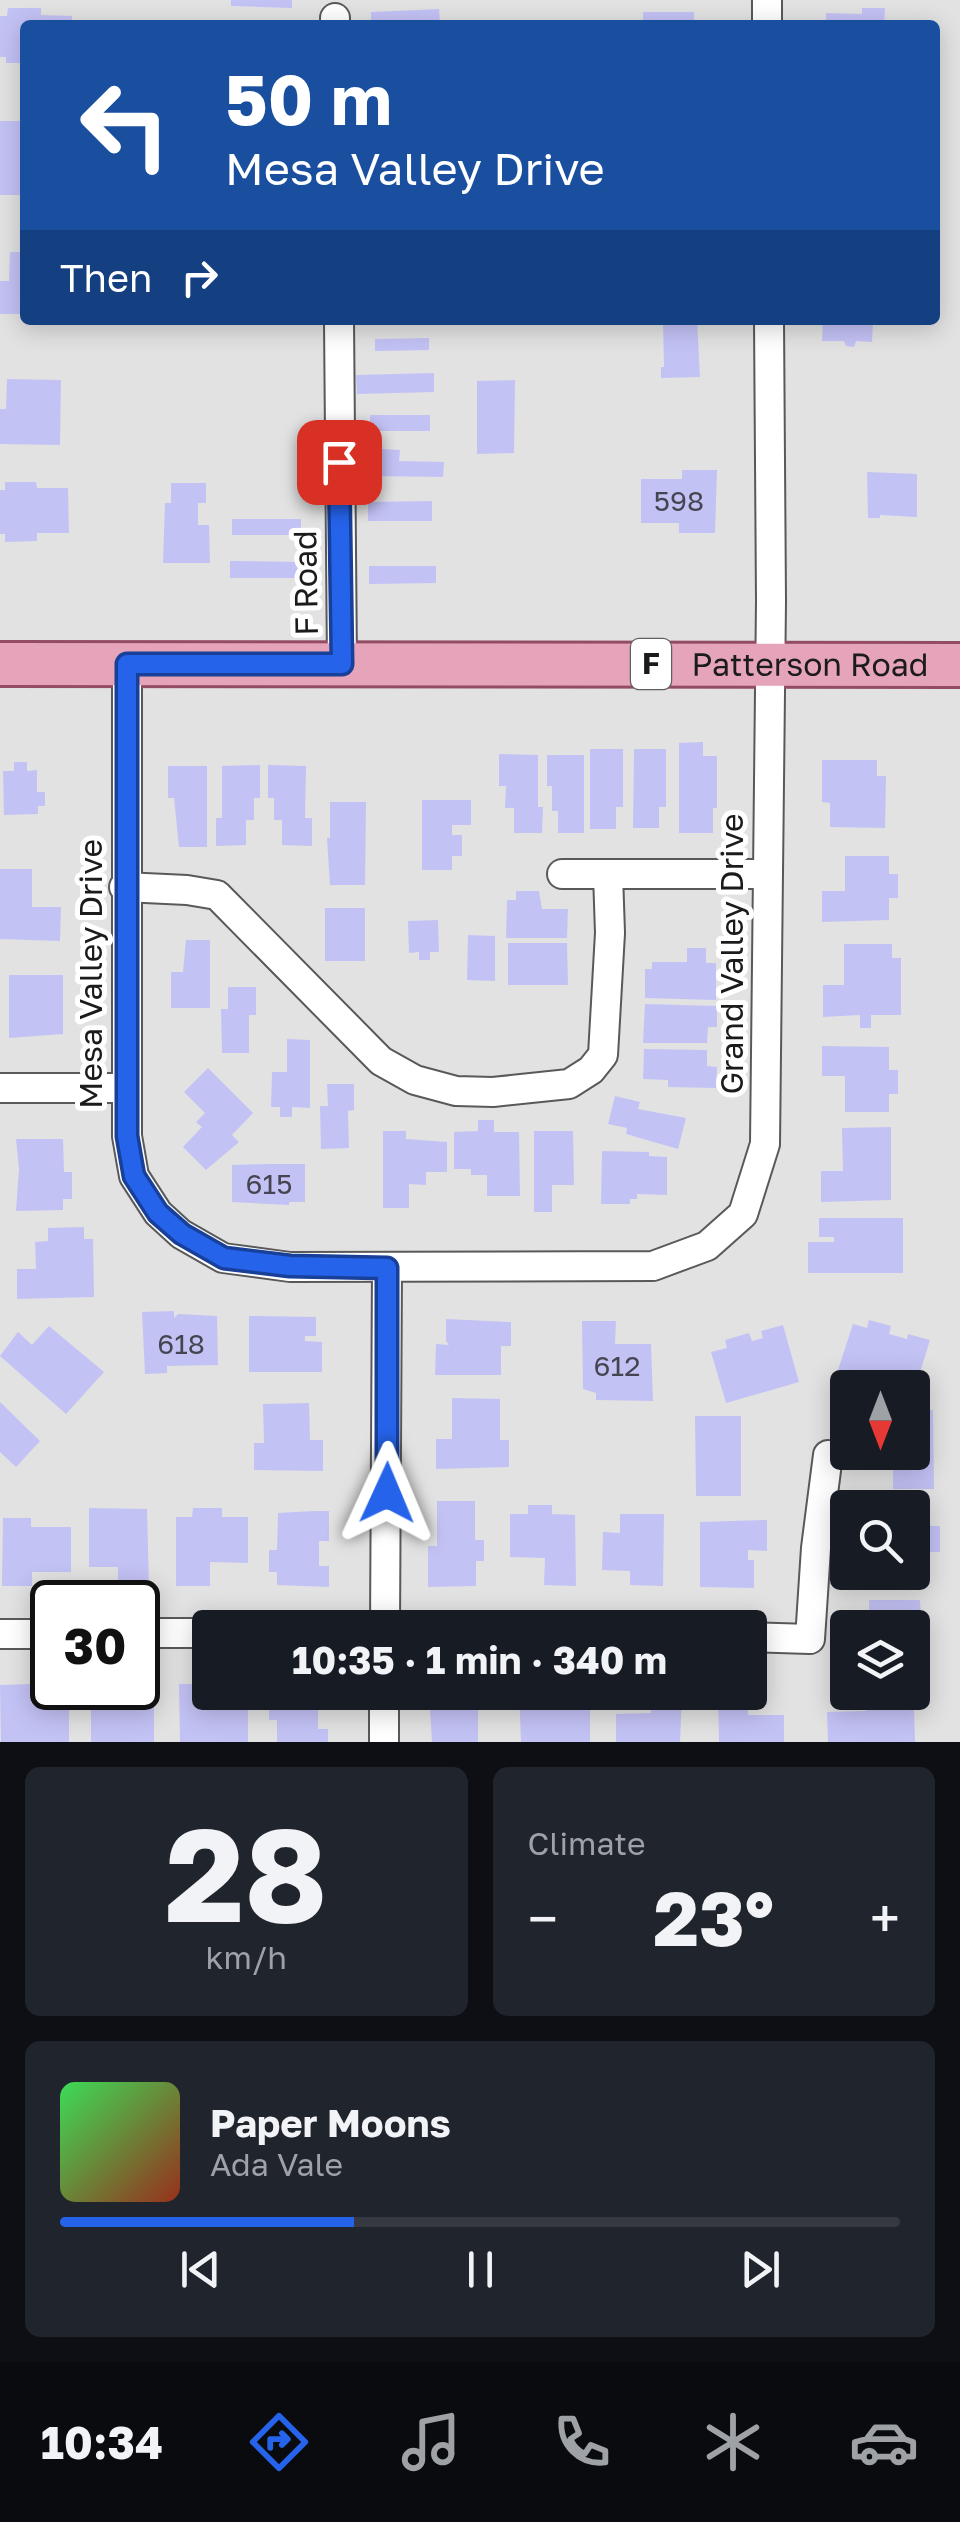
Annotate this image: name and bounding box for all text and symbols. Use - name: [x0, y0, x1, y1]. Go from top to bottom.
- text: 50 m: [225, 56, 392, 140]
- icon: left: [60, 60, 190, 190]
- text: Mesa Valley Drive: [225, 141, 605, 195]
- icon: right: [172, 250, 227, 305]
- text: Then: [60, 255, 152, 300]
- pin: [297, 420, 382, 505]
- icon: arrive: [312, 435, 367, 490]
- house number: 598: [654, 484, 704, 517]
- street label: F Road: [285, 530, 325, 636]
- road number: F: [631, 639, 671, 689]
- street label: Patterson Road: [691, 645, 929, 683]
- street label: Grand Valley Drive: [712, 813, 750, 1095]
- street label: Mesa Valley Drive: [71, 839, 109, 1109]
- house number: 615: [246, 1167, 292, 1200]
- house number: 618: [157, 1327, 205, 1360]
- house number: 612: [594, 1349, 640, 1382]
- north arrow: [830, 1370, 930, 1470]
- map controls: [830, 1370, 930, 1710]
- position arrow: [335, 1441, 439, 1545]
- button: search: [830, 1490, 930, 1590]
- speed limit sign: 30: [30, 1580, 160, 1710]
- button: layers: [830, 1610, 930, 1710]
- text: 10:35 · 1 min · 340 m: [292, 1637, 667, 1682]
- text: 28: [165, 1795, 328, 1951]
- text: Climate: [528, 1824, 646, 1862]
- text: 23°: [653, 1872, 774, 1963]
- text: −: [528, 1885, 558, 1951]
- text: +: [870, 1885, 900, 1951]
- text: km/h: [206, 1938, 287, 1976]
- text: Paper Moons: [210, 2100, 451, 2145]
- text: Ada Vale: [210, 2145, 343, 2183]
- icon: previous: [173, 2242, 228, 2297]
- icon: pause: [453, 2242, 508, 2297]
- icon: next: [733, 2242, 788, 2297]
- icon: directions: [244, 2407, 314, 2477]
- icon: music: [396, 2407, 466, 2477]
- icon: phone: [547, 2407, 617, 2477]
- icon: climate: [698, 2407, 768, 2477]
- icon: car: [849, 2407, 919, 2477]
- text: 10:34: [41, 2415, 163, 2469]

